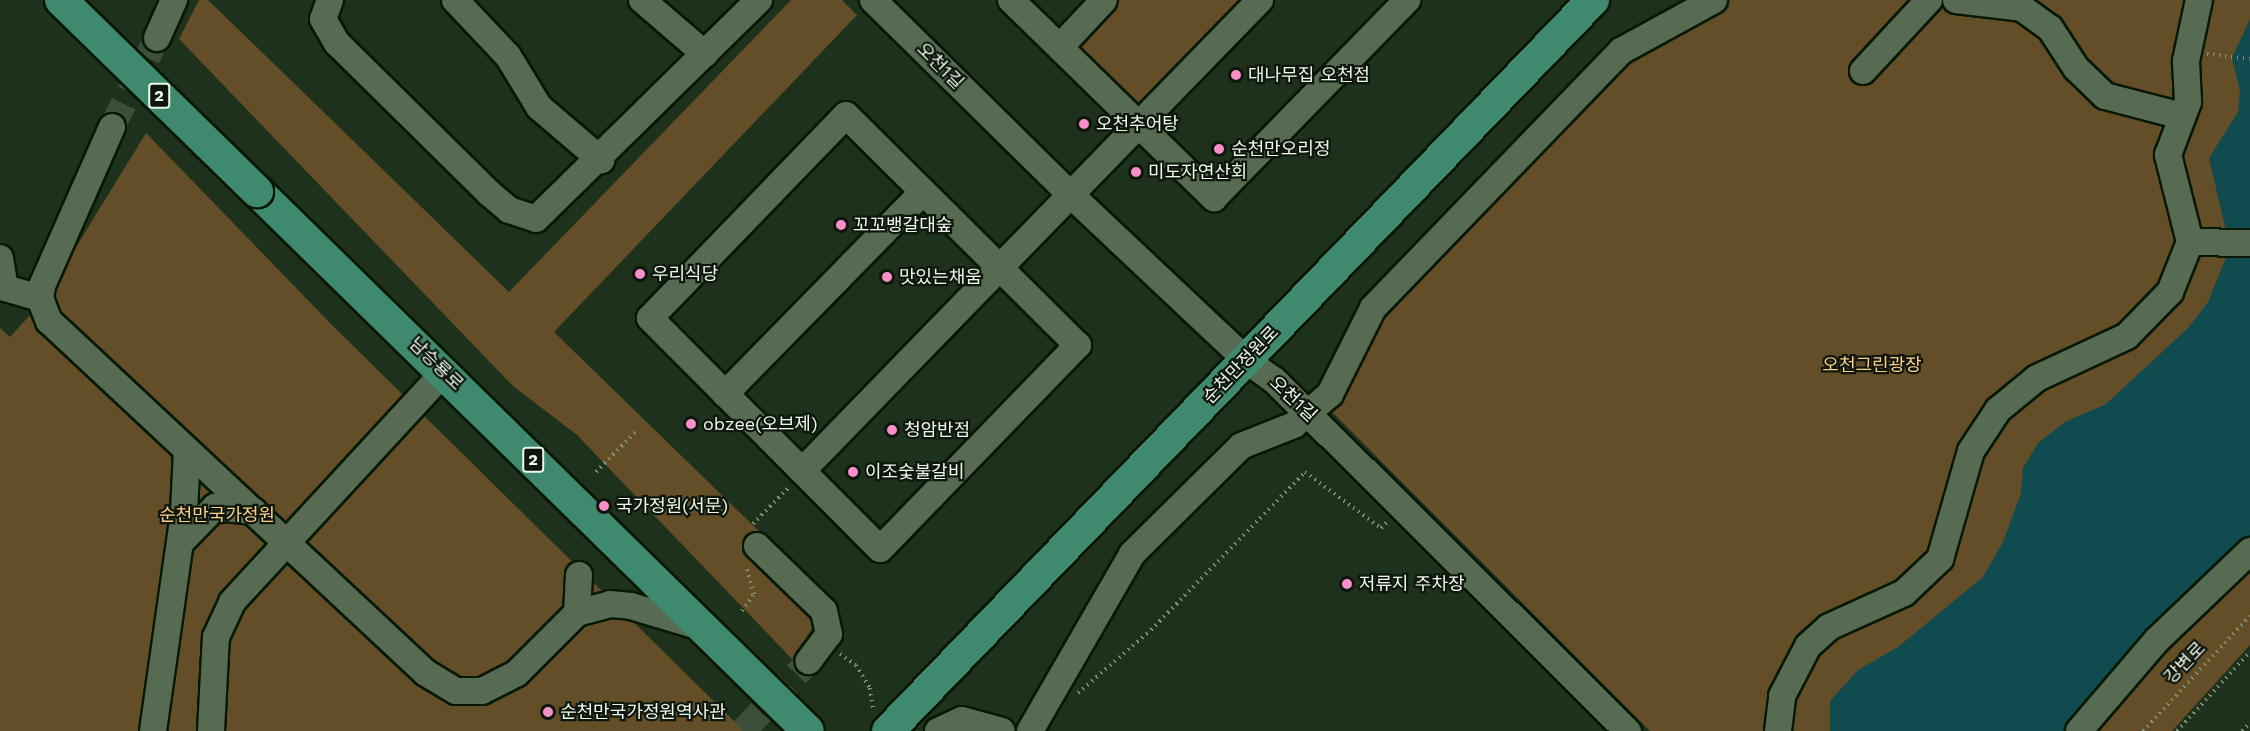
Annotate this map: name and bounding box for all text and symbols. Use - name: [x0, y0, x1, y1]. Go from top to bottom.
- street label: 오천1길: [912, 38, 968, 94]
- place label: 대나무집 오천점: [1248, 64, 1370, 86]
- marker: 대나무집 오천점: [1229, 68, 1243, 82]
- road number: 2: [147, 83, 171, 109]
- place label: 오천추어탕: [1096, 113, 1179, 135]
- marker: 오천추어탕: [1077, 117, 1091, 131]
- place label: 순천만오리정: [1231, 138, 1330, 160]
- marker: 순천만오리정: [1212, 142, 1226, 156]
- place label: 미도자연산회: [1148, 161, 1247, 183]
- marker: 미도자연산회: [1129, 165, 1143, 179]
- place label: 꼬꼬뱅갈대숲: [853, 214, 952, 236]
- marker: 꼬꼬뱅갈대숲: [834, 218, 848, 232]
- place label: 우리식당: [652, 263, 718, 285]
- place label: 맛있는채움: [899, 266, 982, 288]
- marker: 우리식당: [633, 267, 647, 281]
- marker: 맛있는채움: [880, 270, 894, 284]
- street label: 순천만정원로: [1199, 322, 1283, 408]
- street label: 남승룡로: [405, 333, 467, 395]
- park label: 오천그린광장: [1822, 354, 1922, 376]
- street label: 오천1길: [1265, 372, 1321, 426]
- place label: obzee(오브제): [703, 413, 817, 435]
- marker: obzee(오브제): [684, 417, 698, 431]
- place label: 청암반점: [904, 419, 970, 441]
- marker: 청암반점: [885, 423, 899, 437]
- road number: 2: [521, 447, 545, 473]
- place label: 이조숯불갈비: [865, 461, 964, 483]
- marker: 이조숯불갈비: [846, 465, 860, 479]
- place label: 국가정원(서문): [616, 495, 728, 517]
- marker: 국가정원(서문): [597, 499, 611, 513]
- park label: 순천만국가정원: [159, 504, 275, 526]
- place label: 저류지 주차장: [1359, 573, 1464, 595]
- marker: 저류지 주차장: [1340, 577, 1354, 591]
- street label: 강변로: [2160, 638, 2210, 688]
- place label: 순천만국가정원역사관: [560, 701, 726, 723]
- marker: 순천만국가정원역사관: [541, 705, 555, 719]

